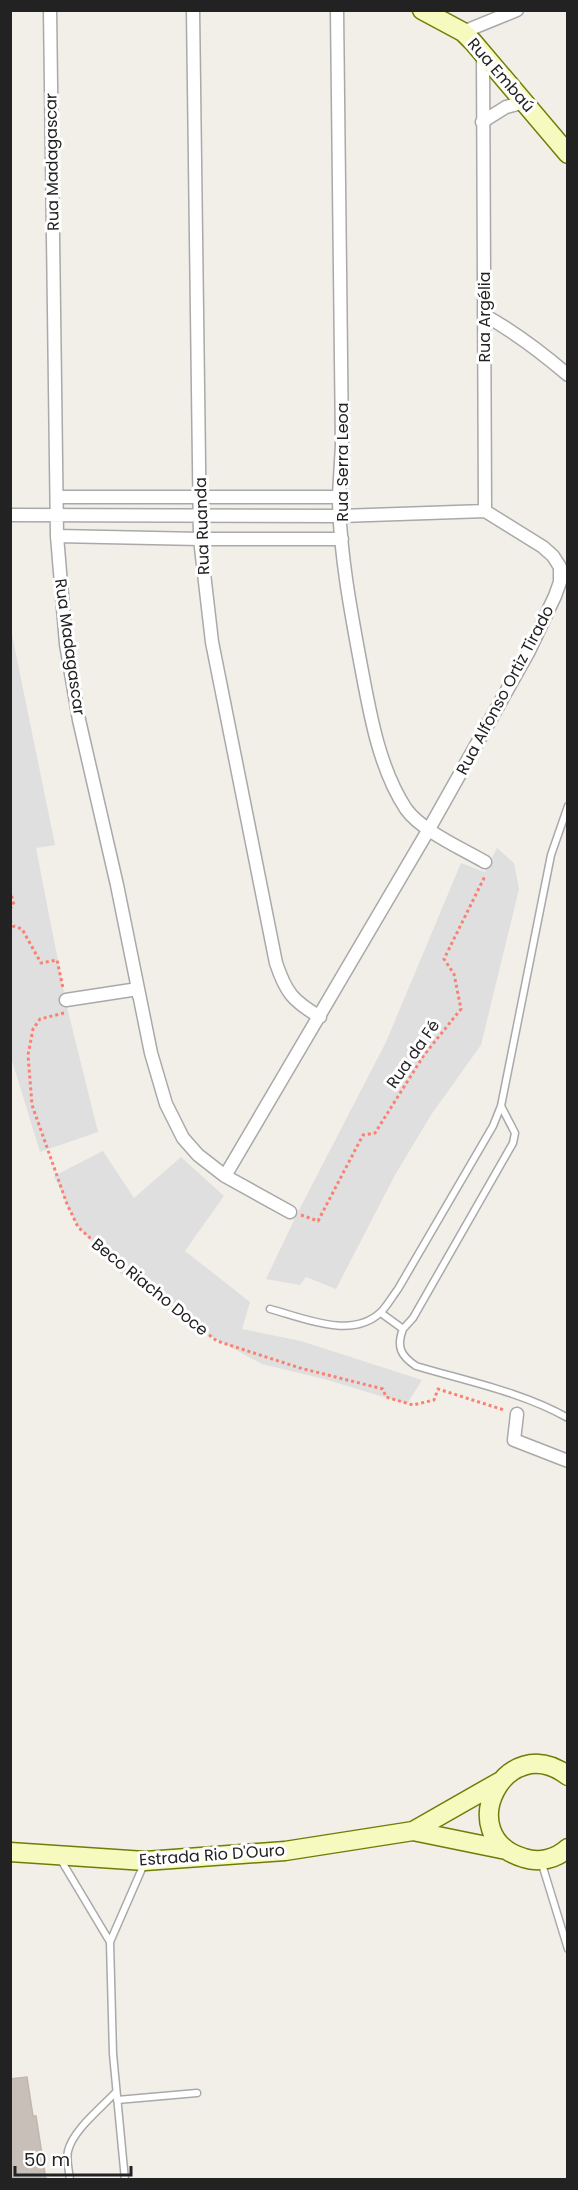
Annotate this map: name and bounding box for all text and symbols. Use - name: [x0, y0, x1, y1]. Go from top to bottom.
- street label: Rua Embaú: [462, 33, 540, 117]
- street label: Rua Madagascar: [39, 93, 65, 231]
- street label: Rua Argélia: [473, 271, 496, 363]
- street label: Rua Serra Leoa: [331, 402, 354, 522]
- street label: Rua Ruanda: [189, 477, 215, 575]
- street label: Rua Madagascar: [49, 577, 91, 717]
- street label: Rua Alfonso Ortiz Tirado: [451, 601, 559, 779]
- street label: Rua da Fé: [381, 1015, 445, 1093]
- street label: Beco Riacho Doce: [87, 1233, 213, 1341]
- street label: Estrada Rio D'Ouro: [138, 1838, 286, 1872]
- scale bar: [15, 2139, 130, 2177]
- text: 50 m: [24, 2147, 70, 2172]

